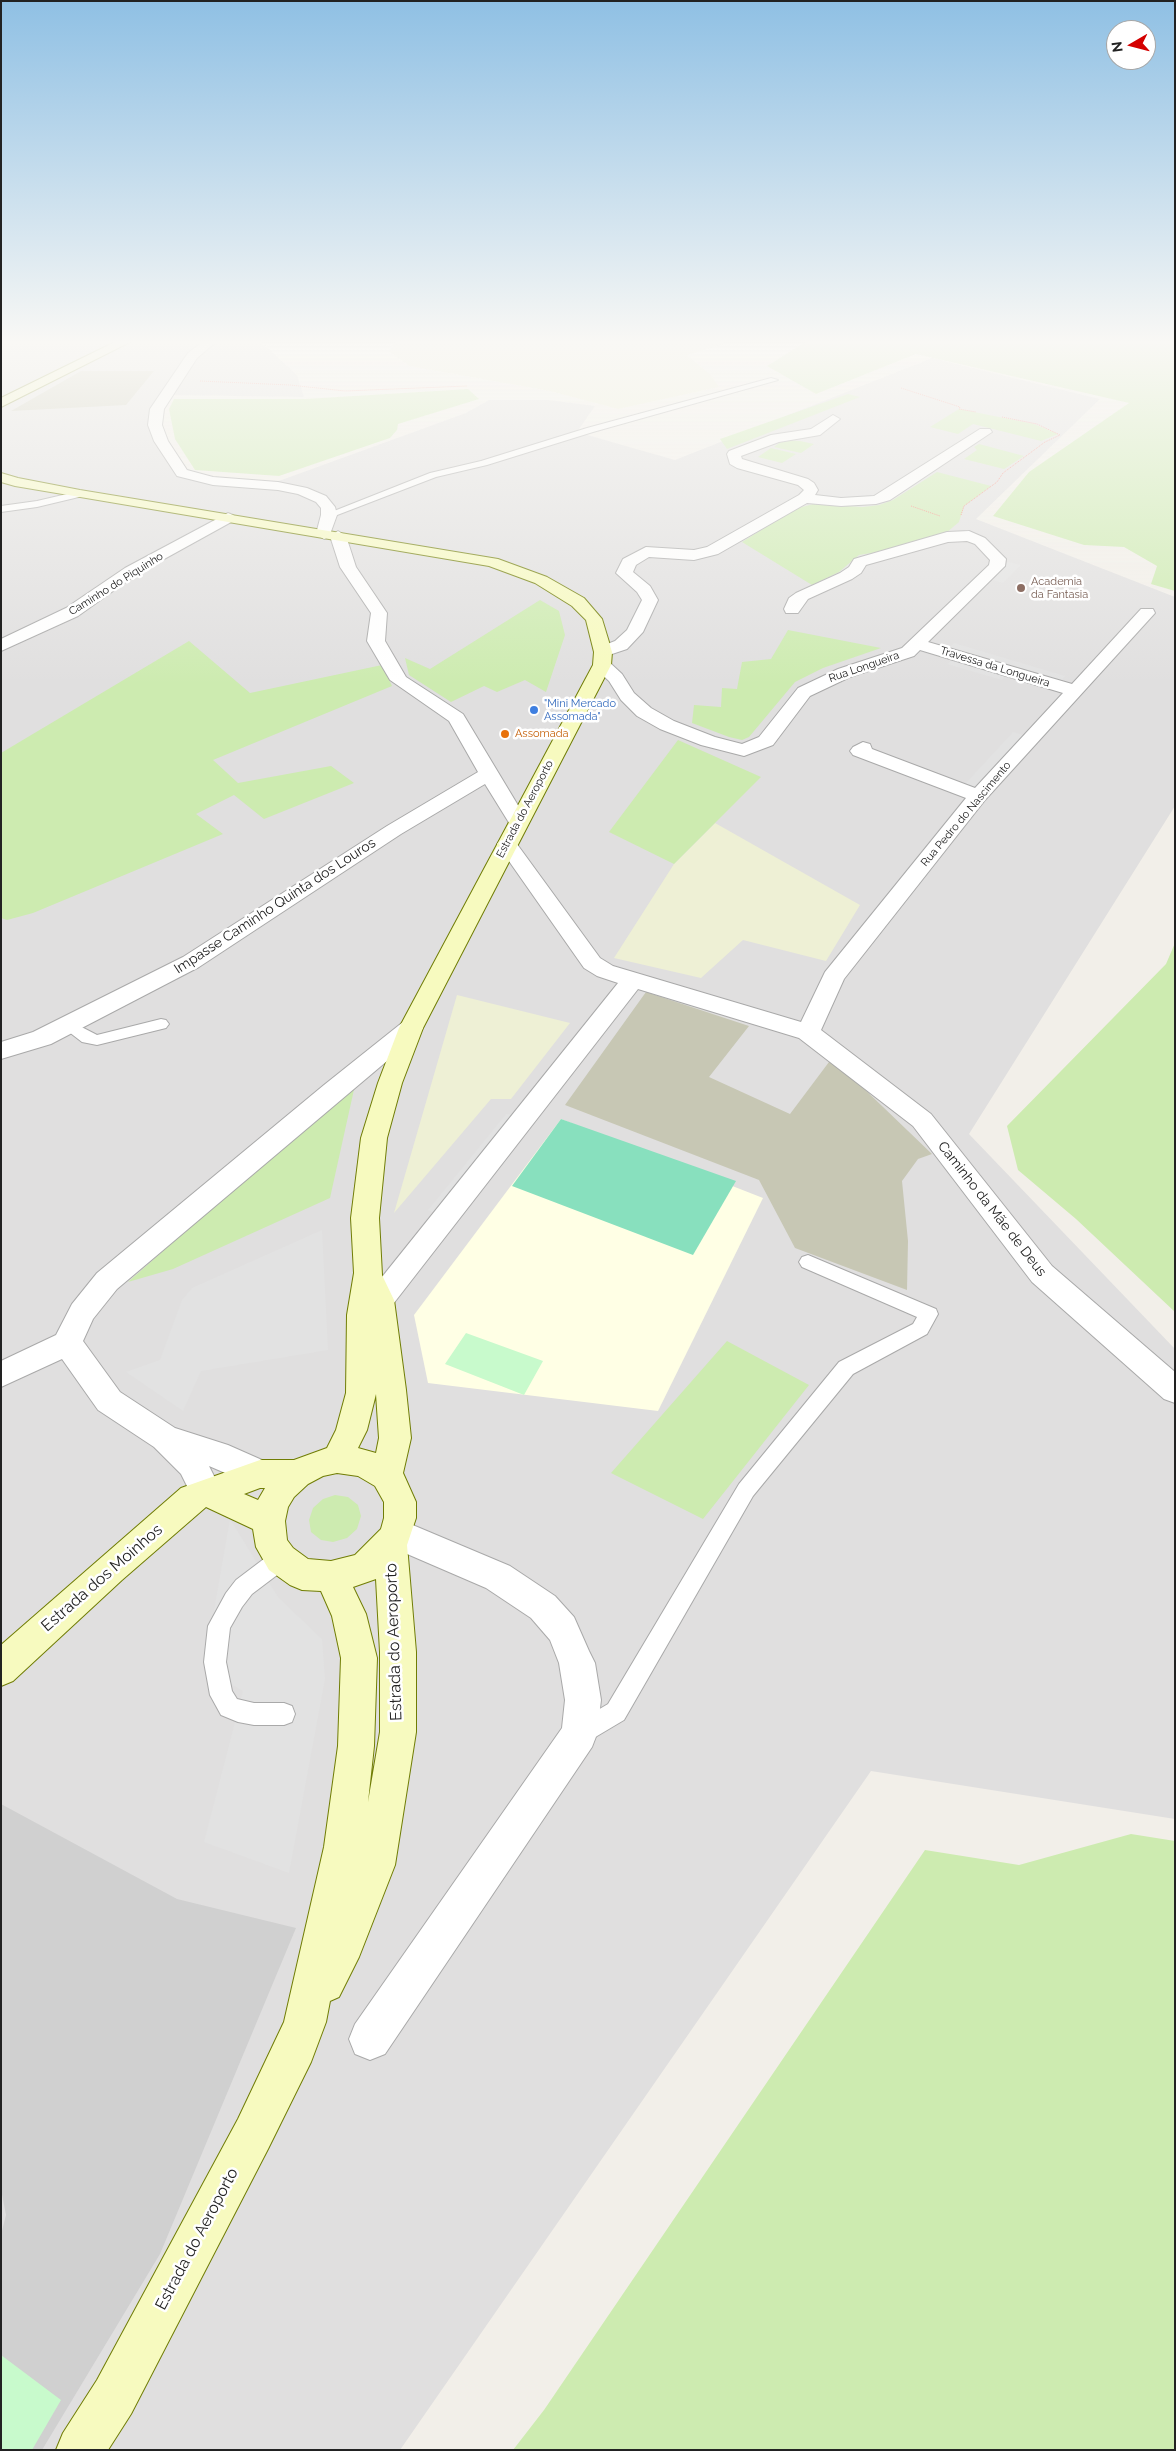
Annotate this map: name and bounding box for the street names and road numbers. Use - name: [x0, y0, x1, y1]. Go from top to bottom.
- street label: Caminho do Piquinho: [66, 550, 166, 618]
- street label: Travessa da Longueira: [939, 644, 1051, 690]
- street label: Rua Longueira: [827, 649, 901, 685]
- street label: Estrada do Aeroporto: [494, 758, 556, 860]
- street label: Rua Pedro do Nascimento: [918, 759, 1014, 869]
- street label: Impasse Caminho Quinta dos Louros: [171, 834, 379, 978]
- street label: Caminho da Mãe de Deus: [934, 1138, 1050, 1280]
- street label: Estrada dos Moinhos: [38, 1520, 166, 1636]
- street label: Estrada do Aeroporto: [382, 1563, 406, 1721]
- street label: Estrada do Aeroporto: [151, 2165, 243, 2313]

